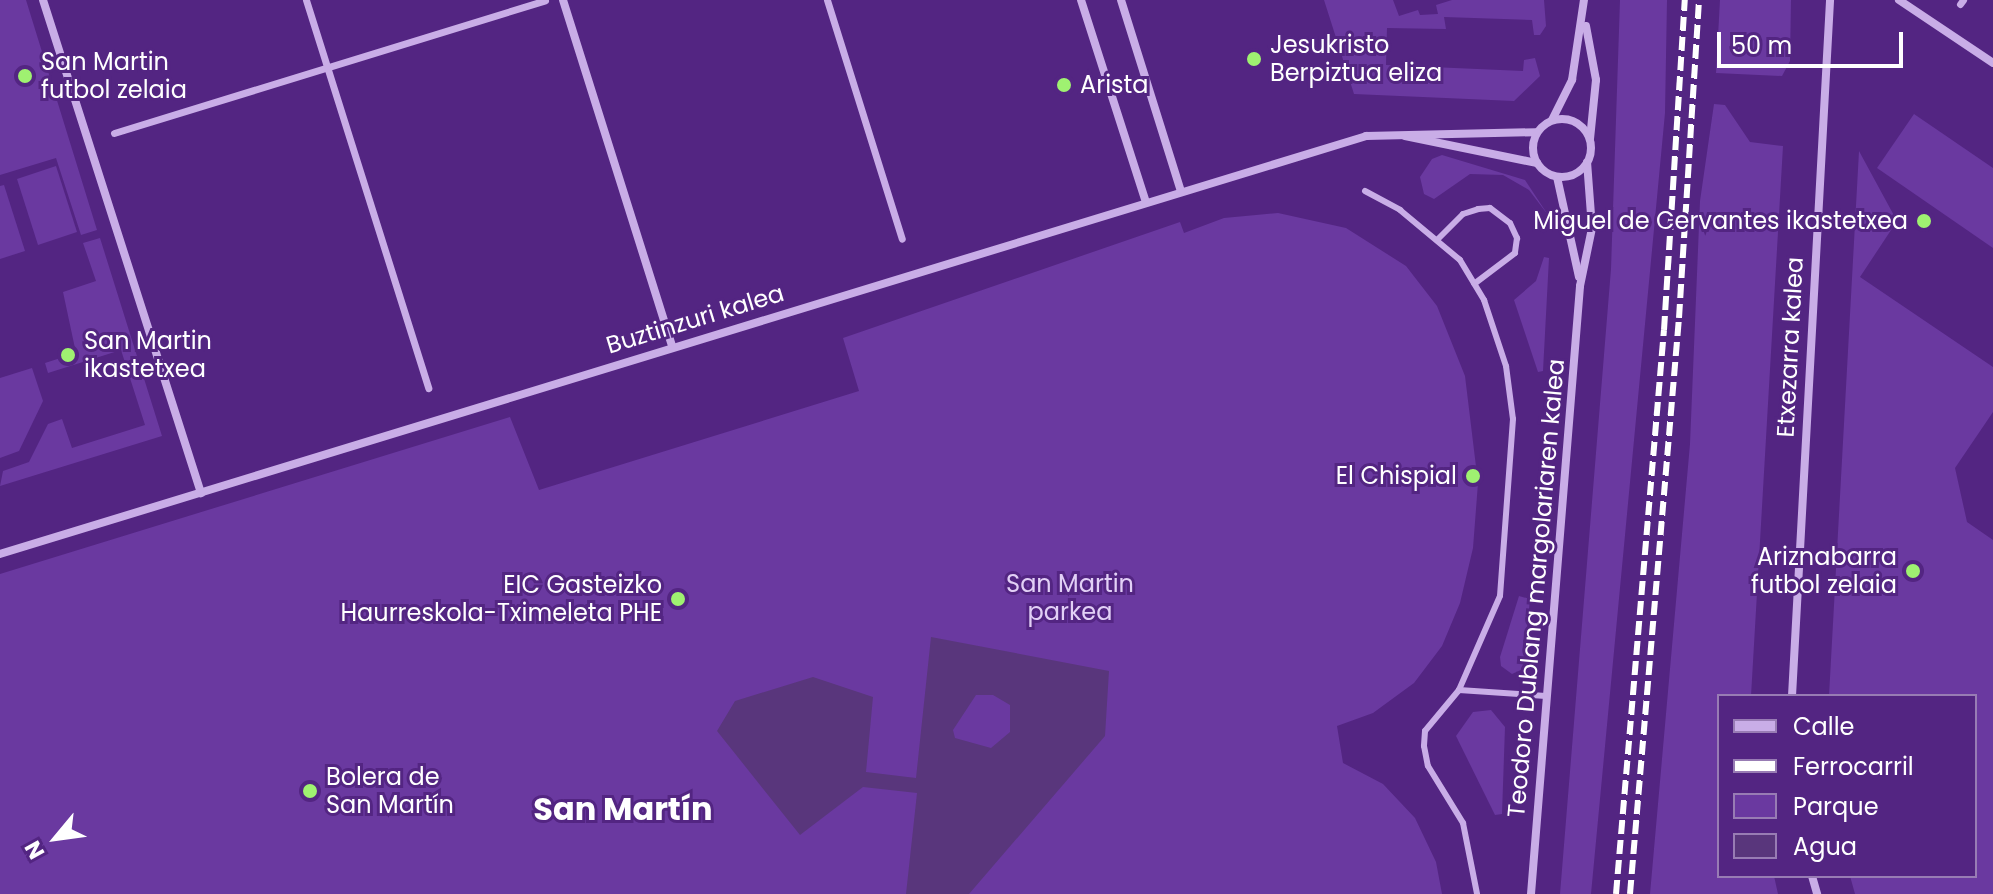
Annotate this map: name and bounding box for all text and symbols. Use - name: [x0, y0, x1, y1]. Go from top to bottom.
- scale bar: [1721, 16, 1907, 66]
- text: 50 m: [1731, 29, 1792, 62]
- place label: Jesukristo Berpiztua eliza: [1270, 31, 1442, 87]
- place label: San Martin futbol zelaia: [41, 48, 187, 104]
- marker: Jesukristo Berpiztua eliza: [1245, 50, 1263, 68]
- marker: San Martin futbol zelaia: [16, 67, 34, 85]
- place label: Arista: [1080, 71, 1149, 99]
- marker: Arista: [1055, 76, 1073, 94]
- place label: Miguel de Cervantes ikastetxea: [1533, 207, 1908, 235]
- marker: Miguel de Cervantes ikastetxea: [1915, 212, 1933, 230]
- street label: Etxezarra kalea: [1771, 256, 1809, 438]
- street label: Buztinzuri kalea: [603, 278, 787, 360]
- place label: San Martin ikastetxea: [84, 327, 212, 383]
- marker: San Martin ikastetxea: [59, 346, 77, 364]
- street label: Teodoro Dublang margolariaren kalea: [1502, 358, 1570, 818]
- place label: El Chispial: [1336, 462, 1457, 490]
- marker: El Chispial: [1464, 467, 1482, 485]
- place label: Ariznabarra futbol zelaia: [1751, 543, 1897, 599]
- marker: Ariznabarra futbol zelaia: [1904, 562, 1922, 580]
- park label: San Martin parkea: [1006, 570, 1134, 626]
- place label: EIC Gasteizko Haurreskola-Tximeleta PHE: [340, 571, 662, 627]
- marker: EIC Gasteizko Haurreskola-Tximeleta PHE: [669, 590, 687, 608]
- legend: [1717, 694, 1977, 878]
- text: Calle: [1793, 710, 1854, 743]
- text: Ferrocarril: [1793, 750, 1914, 783]
- place label: Bolera de San Martín: [326, 763, 454, 819]
- marker: Bolera de San Martín: [301, 782, 319, 800]
- district label: San Martín: [533, 790, 713, 828]
- text: Parque: [1793, 790, 1879, 823]
- north arrow: [16, 798, 96, 878]
- text: Agua: [1793, 830, 1857, 863]
- text: N: [17, 835, 52, 865]

